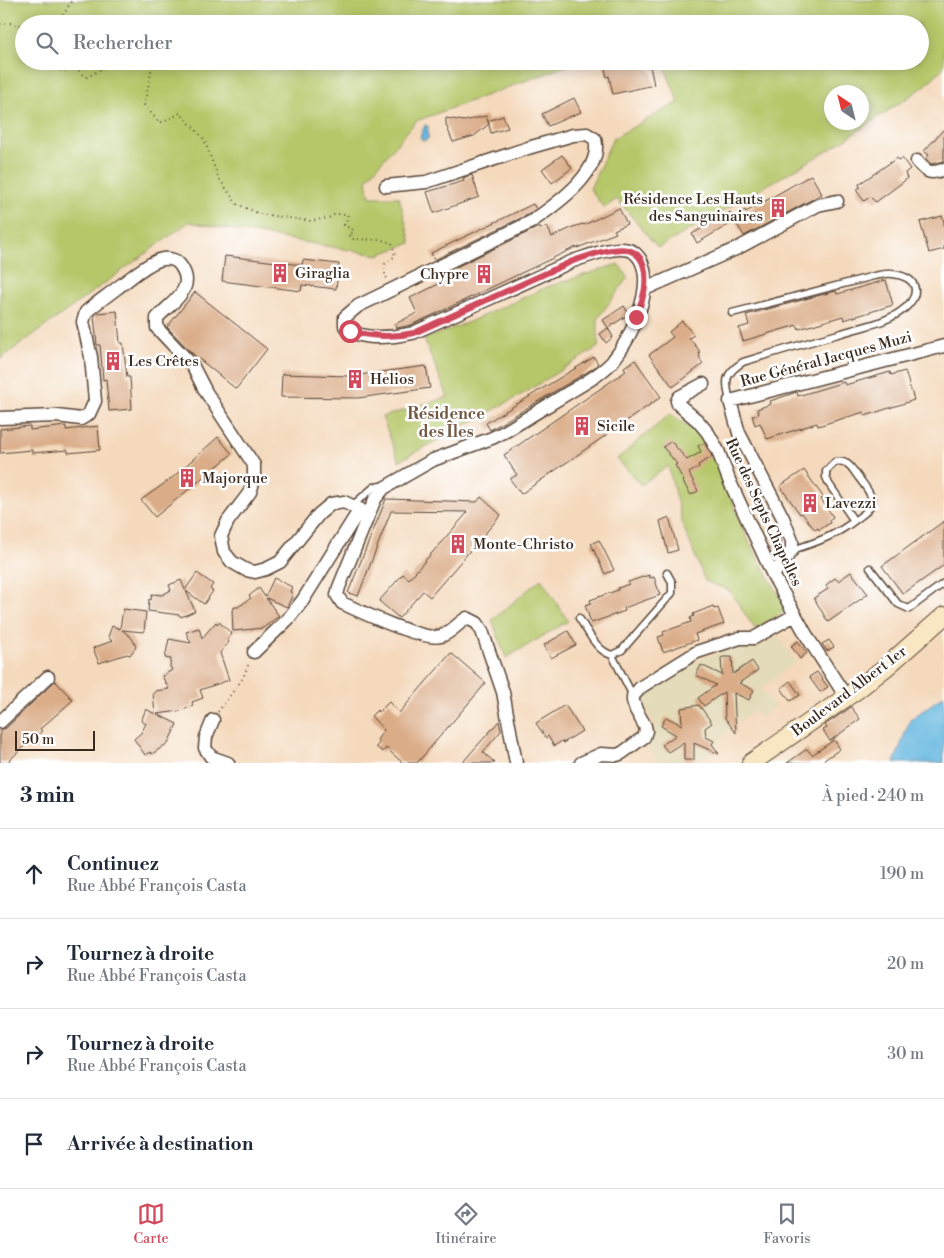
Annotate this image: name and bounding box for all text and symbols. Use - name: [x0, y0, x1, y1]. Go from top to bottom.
- search box: [15, 15, 929, 70]
- icon: search: [33, 29, 61, 57]
- text: Rechercher: [73, 31, 172, 55]
- north arrow: [824, 85, 869, 130]
- place label: Résidence Les Hauts des Sanguinaires: [623, 190, 763, 226]
- building icon: Résidence Les Hauts des Sanguinaires: [767, 197, 789, 219]
- building icon: Giraglia: [269, 262, 291, 284]
- building icon: Chypre: [473, 263, 495, 285]
- place label: Giraglia: [295, 264, 350, 283]
- place label: Chypre: [420, 265, 469, 284]
- route end: [625, 306, 648, 329]
- route start: [339, 320, 362, 343]
- street label: Rue Général Jacques Muzi: [738, 327, 914, 392]
- building icon: Les Crêtes: [102, 350, 124, 372]
- place label: Les Crêtes: [128, 352, 199, 371]
- building icon: Helios: [344, 368, 366, 390]
- place label: Helios: [370, 370, 414, 389]
- district label: Résidence des Îles: [407, 404, 485, 442]
- building icon: Sicile: [571, 415, 593, 437]
- place label: Sicile: [597, 417, 635, 436]
- street label: Rue des Septs Chapelles: [721, 435, 806, 589]
- building icon: Majorque: [176, 467, 198, 489]
- place label: Majorque: [202, 469, 268, 488]
- building icon: Lavezzi: [799, 492, 821, 514]
- place label: Lavezzi: [825, 494, 877, 513]
- building icon: Monte-Christo: [447, 533, 469, 555]
- place label: Monte-Christo: [473, 535, 574, 554]
- street label: Boulevard Albert 1er: [787, 642, 911, 741]
- scale bar: [15, 728, 95, 751]
- text: 50 m: [22, 731, 54, 749]
- text: 3 min: [20, 783, 75, 809]
- text: À pied · 240 m: [822, 786, 924, 806]
- text: Continuez: [67, 852, 159, 876]
- icon: ahead: [20, 860, 48, 888]
- text: 190 m: [880, 864, 924, 884]
- text: Rue Abbé François Casta: [67, 876, 247, 896]
- text: Tournez à droite: [67, 942, 214, 966]
- icon: right: [20, 950, 48, 978]
- text: 20 m: [887, 954, 924, 974]
- text: Rue Abbé François Casta: [67, 966, 247, 986]
- text: Tournez à droite: [67, 1032, 214, 1056]
- icon: right: [20, 1040, 48, 1068]
- text: 30 m: [887, 1044, 924, 1064]
- text: Rue Abbé François Casta: [67, 1056, 247, 1076]
- icon: arrive: [20, 1130, 48, 1158]
- text: Arrivée à destination: [67, 1132, 253, 1156]
- tab: Carte: [134, 1200, 169, 1248]
- tab: Itinéraire: [436, 1200, 497, 1248]
- tab: Favoris: [764, 1200, 810, 1248]

